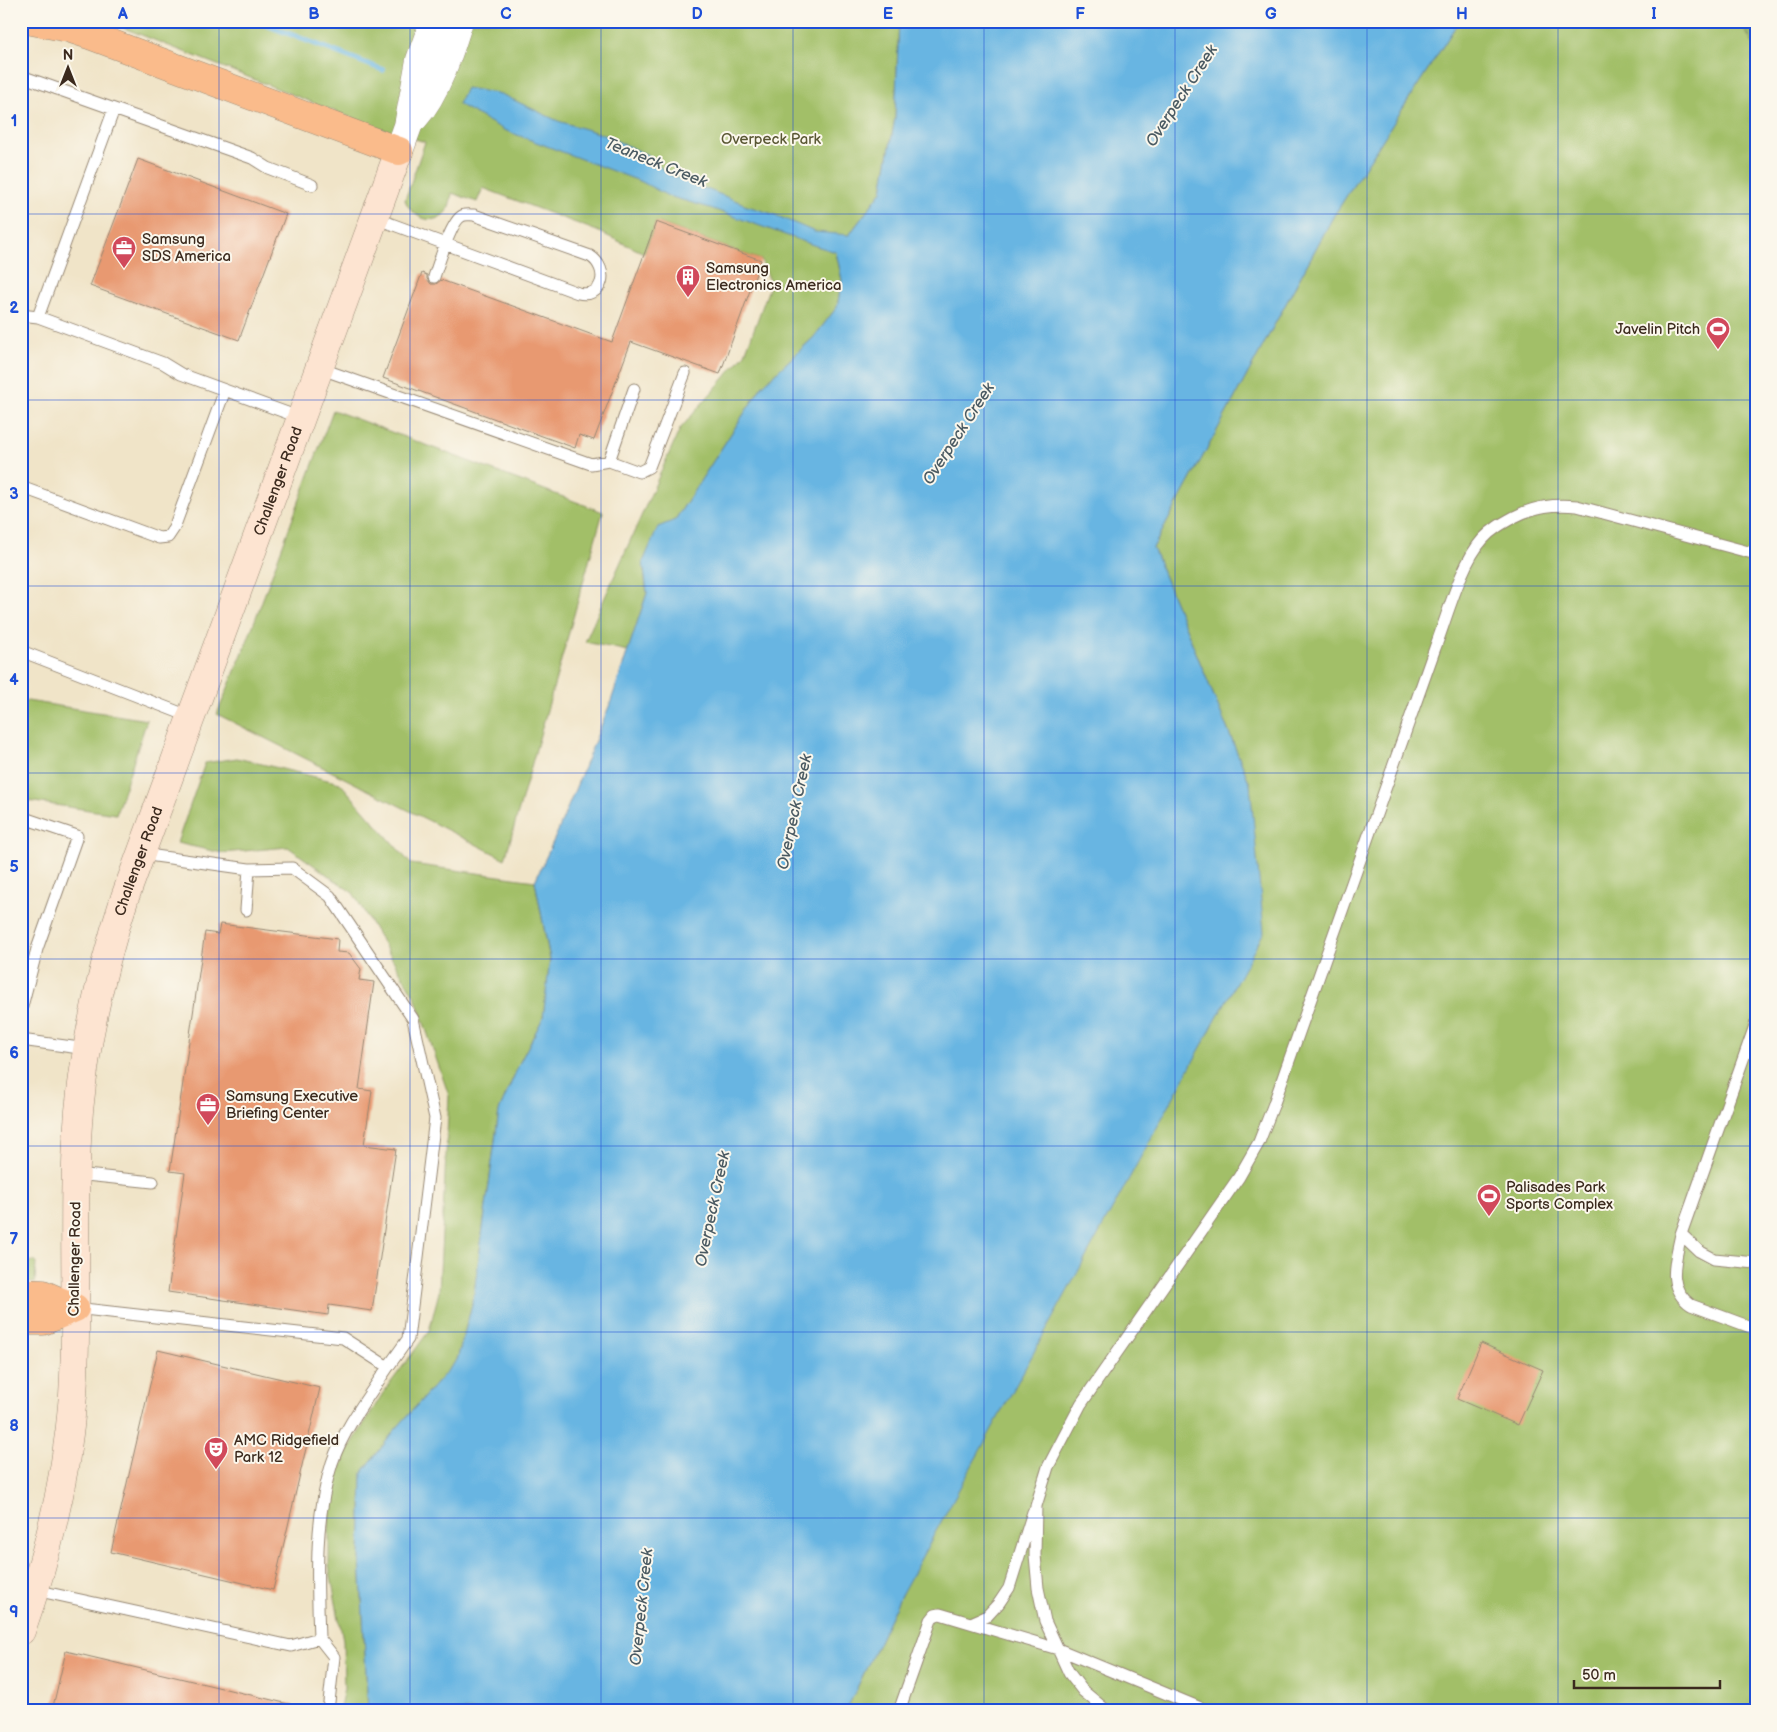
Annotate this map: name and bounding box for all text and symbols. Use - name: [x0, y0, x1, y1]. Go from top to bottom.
- text: A: [117, 5, 128, 24]
- text: B: [308, 5, 320, 24]
- text: C: [500, 5, 512, 24]
- text: D: [691, 5, 703, 24]
- text: E: [883, 5, 893, 24]
- text: F: [1075, 5, 1085, 24]
- text: G: [1265, 5, 1277, 24]
- text: H: [1456, 5, 1468, 24]
- text: I: [1651, 5, 1657, 24]
- water label: Overpeck Creek: [1142, 40, 1223, 151]
- north arrow: [42, 42, 92, 92]
- text: N: [63, 47, 73, 64]
- text: 1: [11, 112, 17, 131]
- park label: Overpeck Park: [721, 130, 822, 149]
- water label: Teaneck Creek: [602, 134, 711, 192]
- place label: Samsung SDS America: [142, 230, 231, 266]
- office icon: Samsung SDS America: [111, 235, 137, 269]
- place label: Samsung Electronics America: [706, 259, 842, 295]
- building icon: Samsung Electronics America: [675, 264, 701, 298]
- text: 2: [9, 299, 19, 318]
- sports icon: Javelin Pitch: [1705, 316, 1731, 350]
- place label: Javelin Pitch: [1615, 320, 1700, 339]
- water label: Overpeck Creek: [919, 378, 1000, 489]
- street label: Challenger Road: [249, 424, 307, 538]
- text: 3: [9, 485, 19, 504]
- text: 4: [9, 671, 19, 690]
- water label: Overpeck Creek: [773, 751, 817, 872]
- street label: Challenger Road: [110, 804, 167, 918]
- text: 5: [9, 858, 19, 877]
- text: 6: [9, 1044, 19, 1063]
- place label: Samsung Executive Briefing Center: [226, 1087, 358, 1123]
- office icon: Samsung Executive Briefing Center: [195, 1092, 221, 1126]
- water label: Overpeck Creek: [691, 1148, 735, 1269]
- place label: Palisades Park Sports Complex: [1506, 1178, 1613, 1214]
- sports icon: Palisades Park Sports Complex: [1476, 1183, 1502, 1217]
- street label: Challenger Road: [65, 1201, 85, 1317]
- text: 7: [10, 1230, 19, 1249]
- text: 8: [9, 1417, 19, 1436]
- place label: AMC Ridgefield Park 12: [234, 1431, 339, 1467]
- theatre icon: AMC Ridgefield Park 12: [203, 1436, 229, 1470]
- water label: Overpeck Creek: [626, 1546, 658, 1667]
- text: 9: [9, 1603, 19, 1622]
- scale bar: [1574, 1657, 1721, 1689]
- text: 50 m: [1582, 1666, 1616, 1685]

